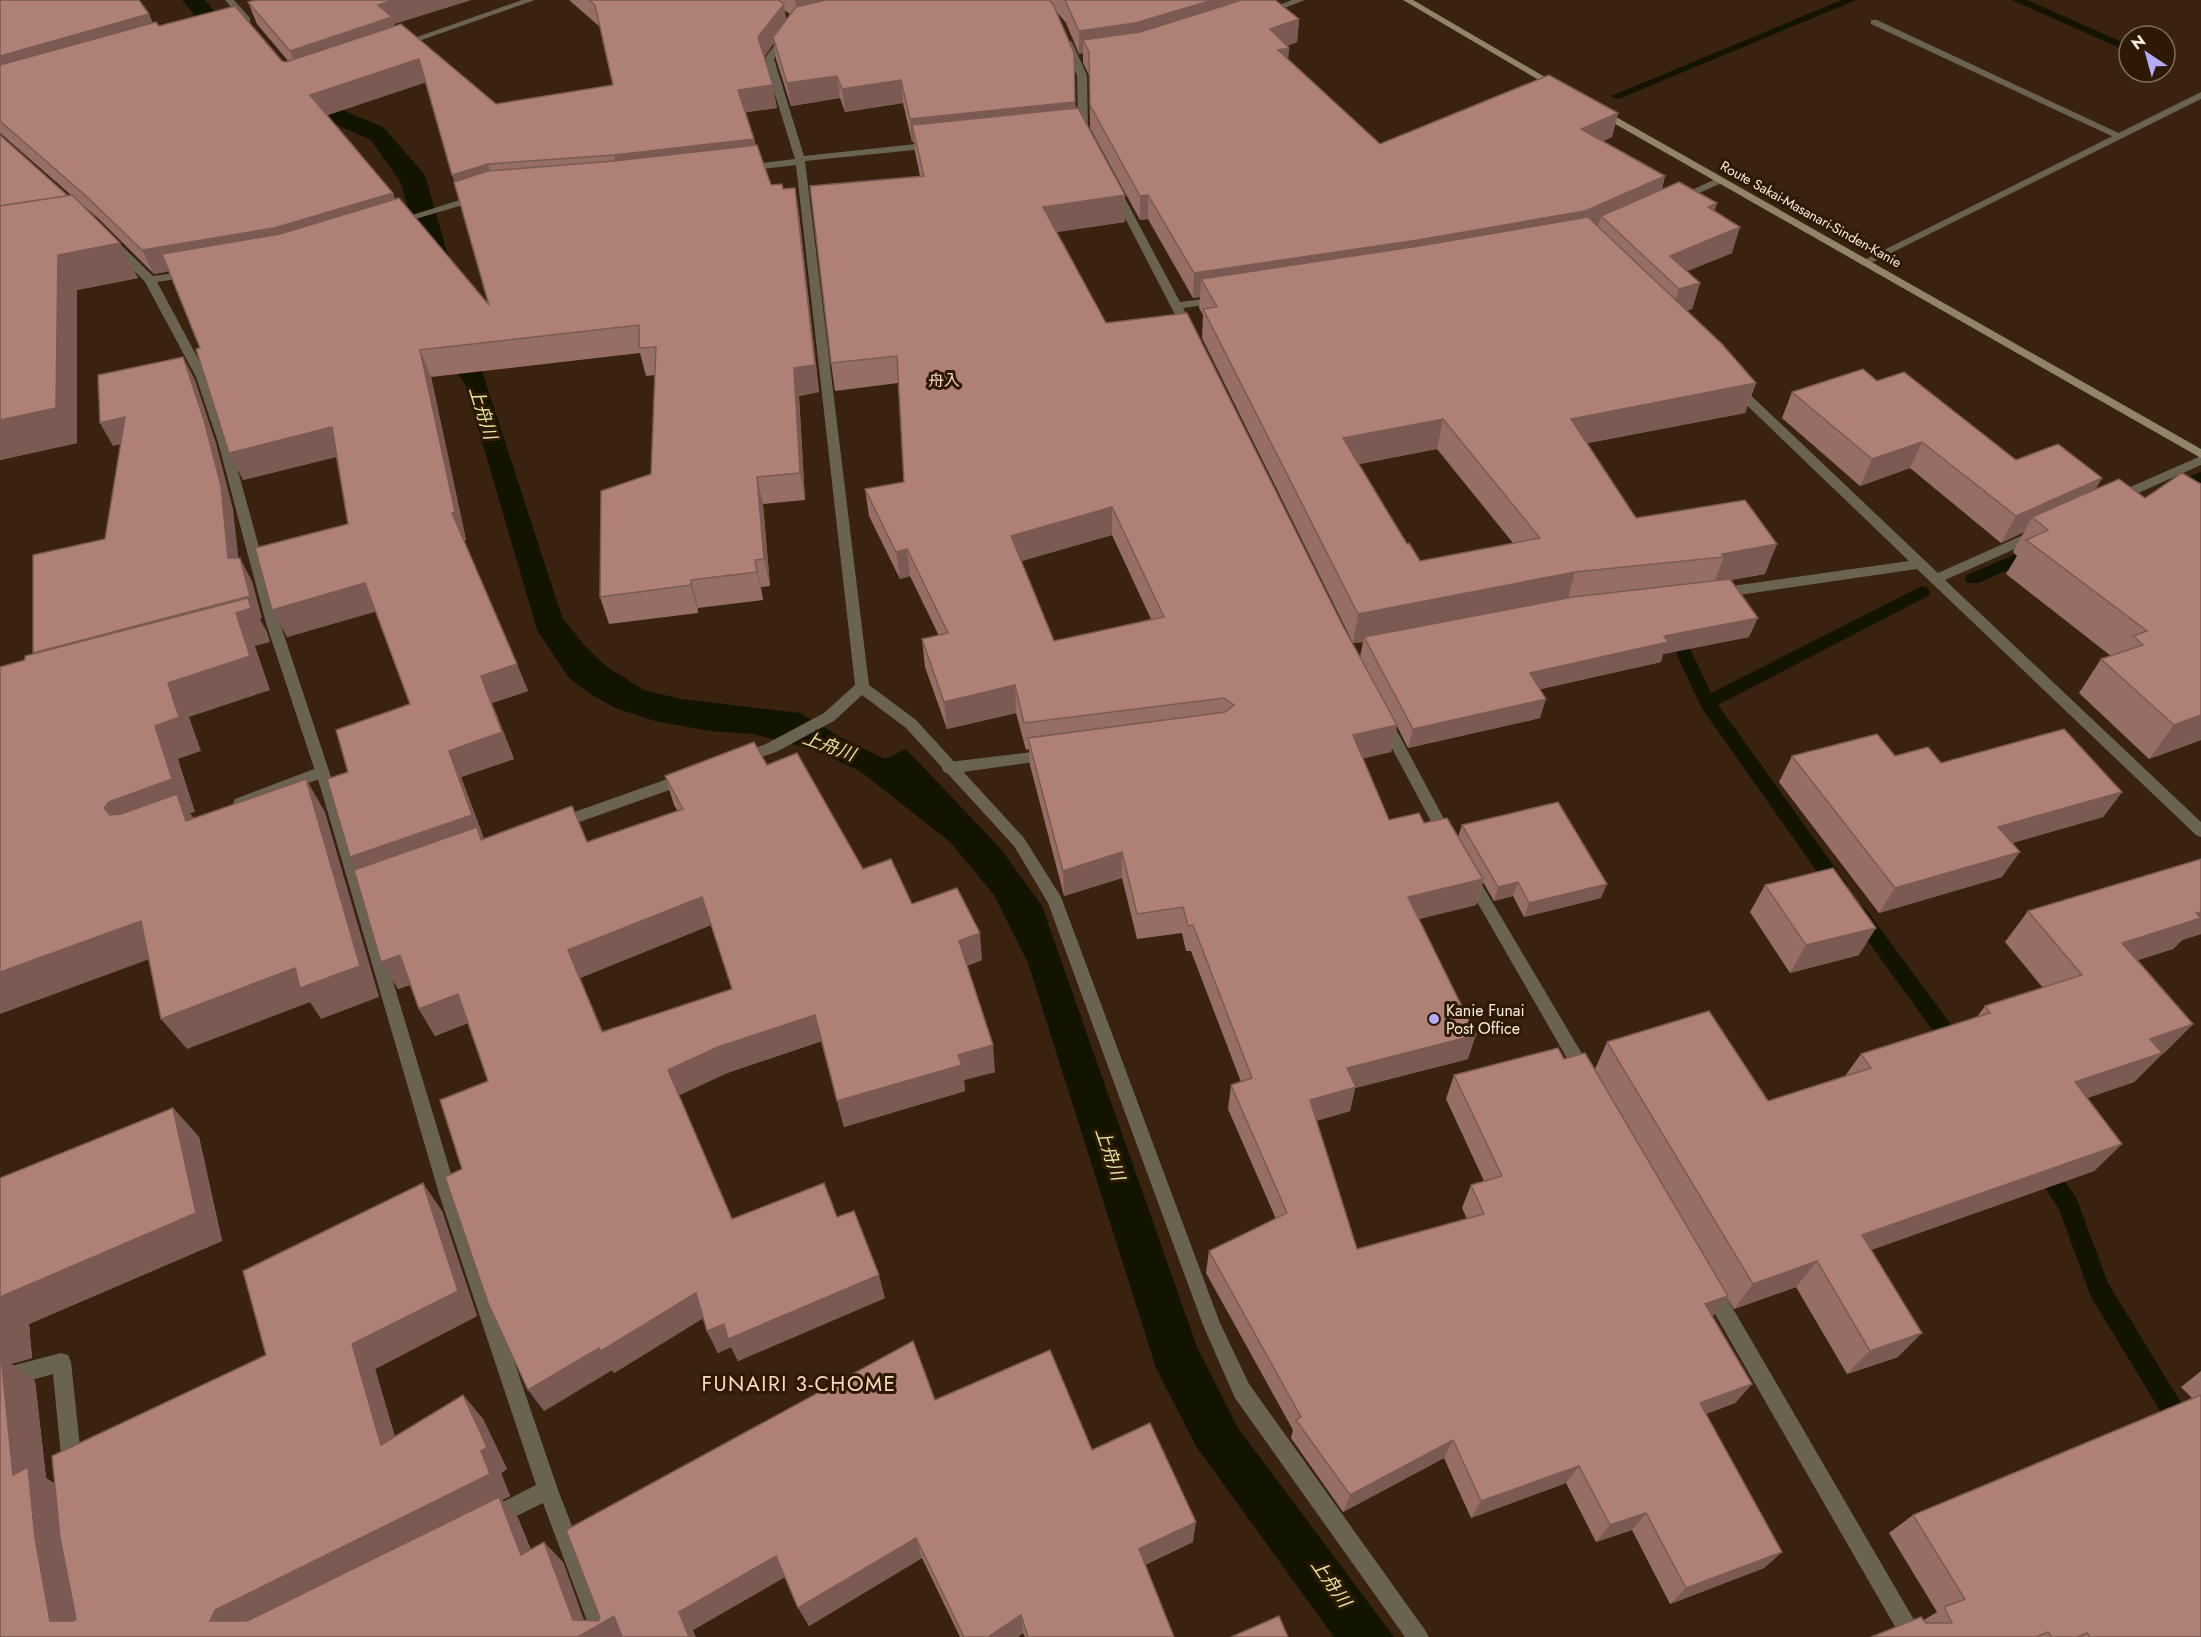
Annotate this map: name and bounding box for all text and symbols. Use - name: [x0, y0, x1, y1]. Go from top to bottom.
- north arrow: [2117, 24, 2177, 84]
- text: N: [2127, 29, 2150, 55]
- street label: Route Sakai-Masanari-Sinden-Kanie: [1717, 156, 1905, 272]
- district label: 舟入: [928, 369, 960, 392]
- water label: 上舟川: [463, 383, 504, 445]
- water label: 上舟川: [799, 725, 861, 768]
- place label: Kanie Funai Post Office: [1446, 999, 1525, 1040]
- marker: Kanie Funai Post Office: [1427, 1012, 1441, 1026]
- water label: 上舟川: [1089, 1124, 1132, 1186]
- district label: FUNAIRI 3-CHOME: [701, 1369, 897, 1399]
- water label: 上舟川: [1305, 1553, 1358, 1614]

